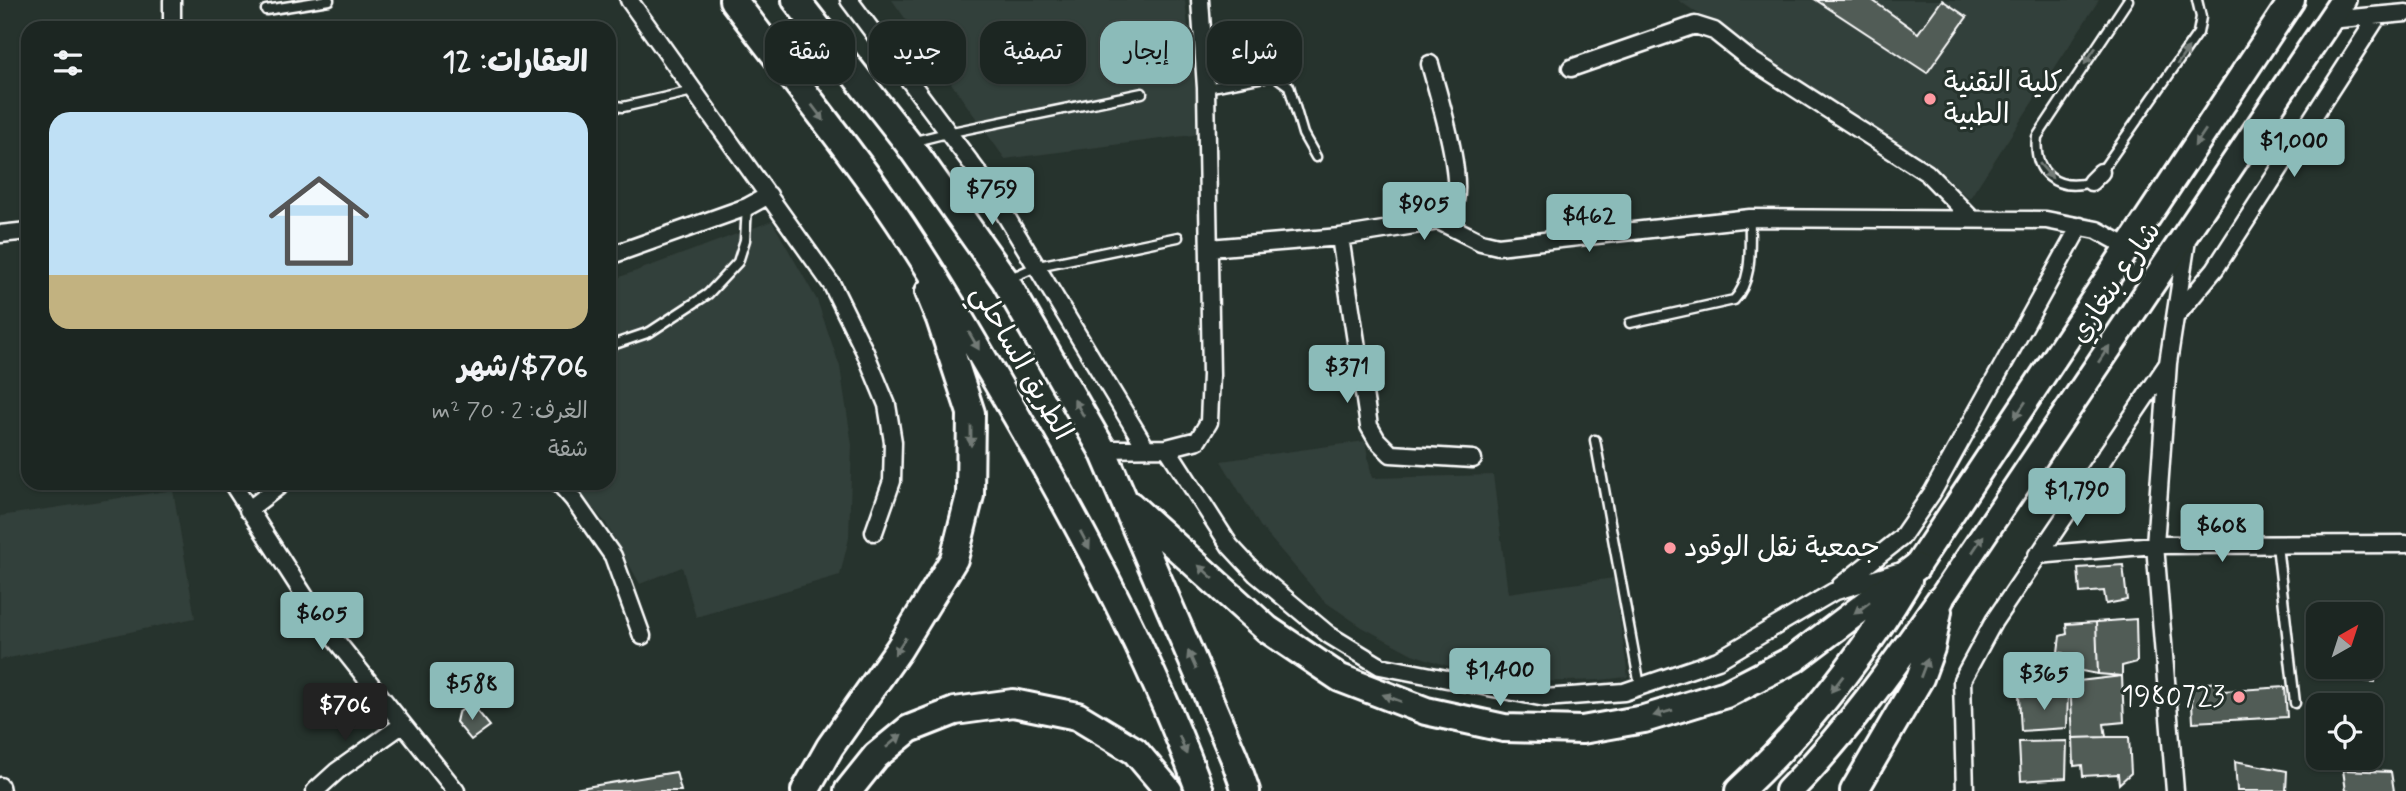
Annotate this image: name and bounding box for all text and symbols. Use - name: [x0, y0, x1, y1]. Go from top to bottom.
- chip: شقة: [765, 21, 855, 84]
- chip: جديد: [869, 21, 966, 84]
- chip: تصفية: [980, 21, 1086, 84]
- chip: إيجار: [1100, 21, 1193, 84]
- chip: شراء: [1207, 21, 1302, 84]
- text: العقارات: 12: [442, 43, 588, 82]
- icon: filters: [49, 44, 87, 82]
- one-way arrow: [2176, 46, 2189, 65]
- one-way arrow: [2084, 47, 2097, 66]
- place label: كلية التقنية الطبية: [1944, 65, 2063, 134]
- marker: كلية التقنية الطبية: [1922, 91, 1938, 107]
- one-way arrow: [811, 104, 825, 122]
- pin: $1,000: [2237, 120, 2351, 179]
- text: $1,000: [2260, 127, 2328, 157]
- one-way arrow: [2194, 129, 2207, 148]
- icon: home: [256, 158, 382, 284]
- one-way arrow: [2038, 162, 2054, 180]
- pin: $759: [951, 168, 1033, 227]
- text: $759: [966, 175, 1018, 205]
- pin: $905: [1383, 182, 1465, 242]
- text: $905: [1399, 190, 1449, 220]
- pin: $462: [1548, 194, 1630, 254]
- text: $462: [1562, 202, 1616, 232]
- street label: شارع بنغازي: [2062, 215, 2170, 351]
- street label: الطريق الساحلي: [958, 279, 1080, 449]
- one-way arrow: [967, 332, 980, 351]
- one-way arrow: [2097, 345, 2110, 364]
- pin: $371: [1306, 346, 1388, 405]
- text: $706/شهر: [458, 348, 588, 387]
- text: $371: [1325, 353, 1369, 383]
- text: الغرف: 2 · 70 m²: [432, 397, 588, 427]
- one-way arrow: [1073, 399, 1085, 418]
- one-way arrow: [2014, 400, 2027, 420]
- one-way arrow: [965, 425, 977, 447]
- text: شقة: [548, 435, 588, 465]
- pin: $1,790: [2020, 468, 2134, 528]
- text: $1,790: [2044, 476, 2110, 506]
- pin: $608: [2181, 504, 2263, 564]
- text: $608: [2197, 512, 2247, 542]
- one-way arrow: [1079, 530, 1091, 550]
- place label: جمعية نقل الوقود: [1684, 530, 1880, 567]
- one-way arrow: [1971, 534, 1984, 553]
- marker: جمعية نقل الوقود: [1662, 540, 1678, 556]
- one-way arrow: [1198, 564, 1215, 580]
- pin: $605: [281, 592, 363, 652]
- text: $605: [296, 600, 348, 630]
- one-way arrow: [1853, 600, 1871, 614]
- north arrow: [2306, 602, 2384, 679]
- map controls: [2306, 602, 2383, 770]
- one-way arrow: [894, 636, 907, 656]
- pin: $1,400: [1443, 648, 1557, 708]
- one-way arrow: [1186, 650, 1198, 670]
- pin: $365: [2003, 652, 2085, 712]
- text: $1,400: [1465, 656, 1535, 686]
- one-way arrow: [1918, 658, 1929, 679]
- text: $365: [2019, 660, 2069, 690]
- pin: $588: [431, 662, 513, 722]
- text: $588: [446, 670, 498, 700]
- one-way arrow: [1829, 674, 1844, 692]
- place label: 1980723: [2122, 679, 2225, 716]
- pin: $706: [304, 684, 386, 743]
- marker: 1980723: [2231, 689, 2247, 705]
- text: $706: [319, 691, 371, 721]
- one-way arrow: [1382, 692, 1403, 703]
- button: locate: [2306, 693, 2383, 770]
- one-way arrow: [1652, 708, 1673, 718]
- one-way arrow: [885, 733, 903, 749]
- one-way arrow: [1177, 735, 1188, 756]

